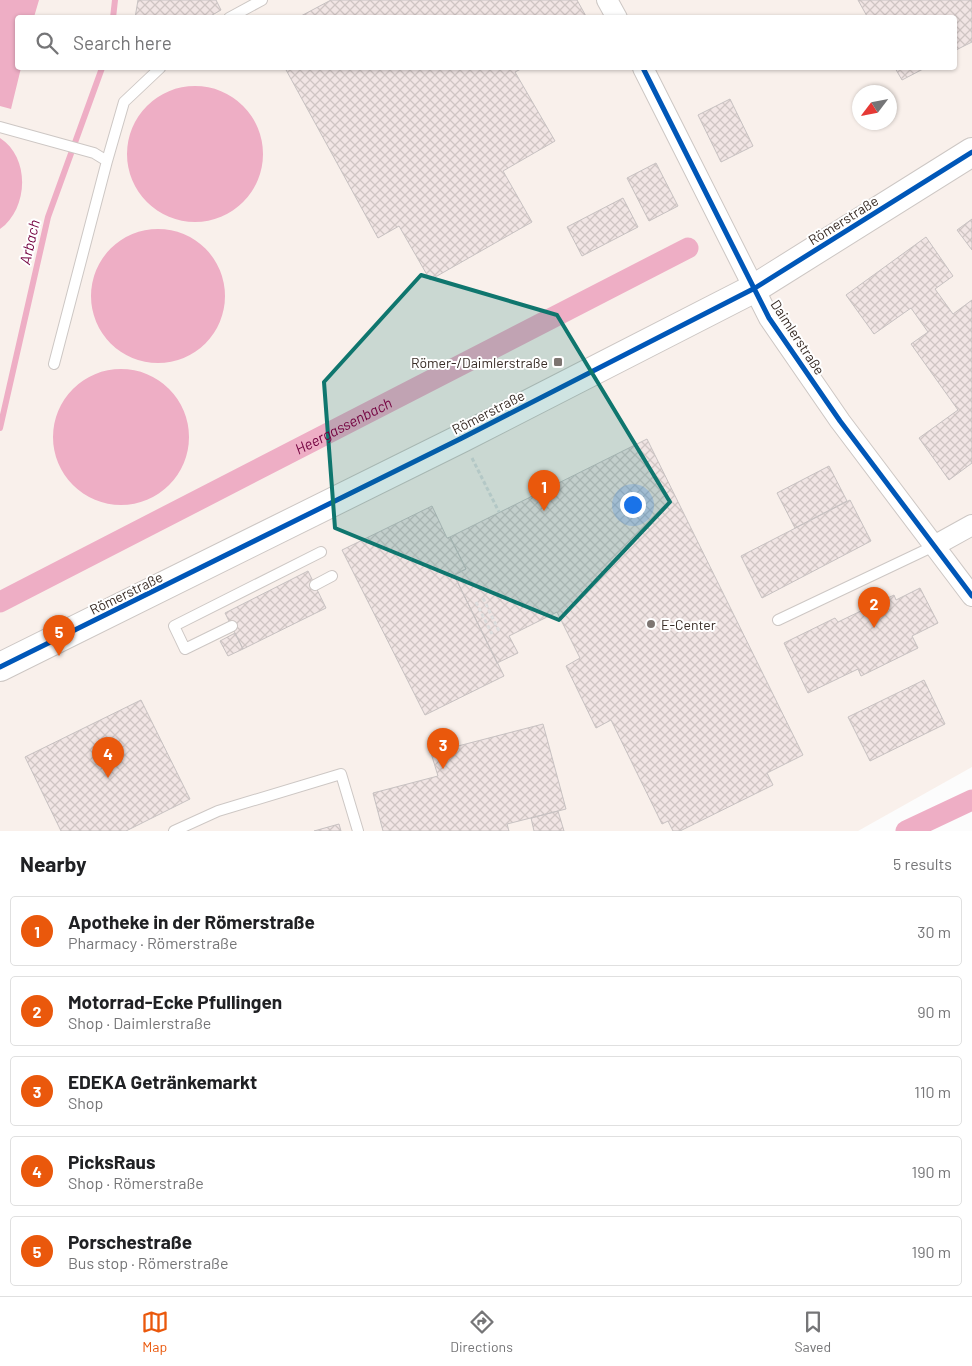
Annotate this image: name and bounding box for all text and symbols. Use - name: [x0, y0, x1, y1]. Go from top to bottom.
- search box: [15, 15, 957, 70]
- icon: search: [33, 29, 61, 57]
- text: Search here: [73, 31, 172, 54]
- north arrow: [852, 85, 897, 130]
- street label: Römerstraße: [805, 192, 881, 248]
- water label: Arbach: [15, 218, 43, 266]
- street label: Daimlerstraße: [767, 296, 829, 378]
- place label: Römer-/Daimlerstraße: [411, 354, 548, 371]
- marker: Römer-/Daimlerstraße: [552, 356, 564, 368]
- street label: Römerstraße: [449, 386, 527, 438]
- water label: Heergassenbach: [292, 393, 395, 458]
- pin: 1: [528, 470, 560, 511]
- your location: [620, 492, 646, 518]
- street label: Römerstraße: [87, 568, 165, 618]
- pin: 2: [858, 587, 890, 628]
- pin: 5: [43, 615, 75, 656]
- place label: E-Center: [661, 616, 716, 633]
- marker: E-Center: [645, 618, 657, 630]
- pin: 3: [427, 728, 459, 769]
- pin: 4: [92, 737, 124, 778]
- text: Nearby: [20, 851, 86, 876]
- text: 5 results: [893, 854, 952, 873]
- text: Apotheke in der Römerstraße: [68, 910, 315, 933]
- text: 1: [34, 922, 40, 941]
- text: 30 m: [917, 922, 951, 941]
- text: Pharmacy · Römerstraße: [68, 933, 238, 952]
- text: Motorrad-Ecke Pfullingen: [68, 990, 282, 1013]
- text: 2: [33, 1002, 41, 1021]
- text: 90 m: [917, 1002, 951, 1021]
- text: Shop · Daimlerstraße: [68, 1013, 211, 1032]
- text: EDEKA Getränkemarkt: [68, 1070, 257, 1093]
- text: 3: [33, 1082, 41, 1101]
- text: 110 m: [914, 1082, 951, 1101]
- text: Shop: [68, 1093, 103, 1112]
- text: PicksRaus: [68, 1150, 155, 1173]
- text: 4: [32, 1162, 42, 1181]
- text: 190 m: [912, 1162, 951, 1181]
- text: Shop · Römerstraße: [68, 1173, 204, 1192]
- text: Porschestraße: [68, 1230, 192, 1253]
- text: 5: [33, 1242, 41, 1261]
- text: 190 m: [912, 1242, 951, 1261]
- text: Bus stop · Römerstraße: [68, 1253, 229, 1272]
- tab: Map: [141, 1308, 169, 1355]
- tab: Directions: [450, 1308, 513, 1355]
- tab: Saved: [794, 1308, 831, 1355]

